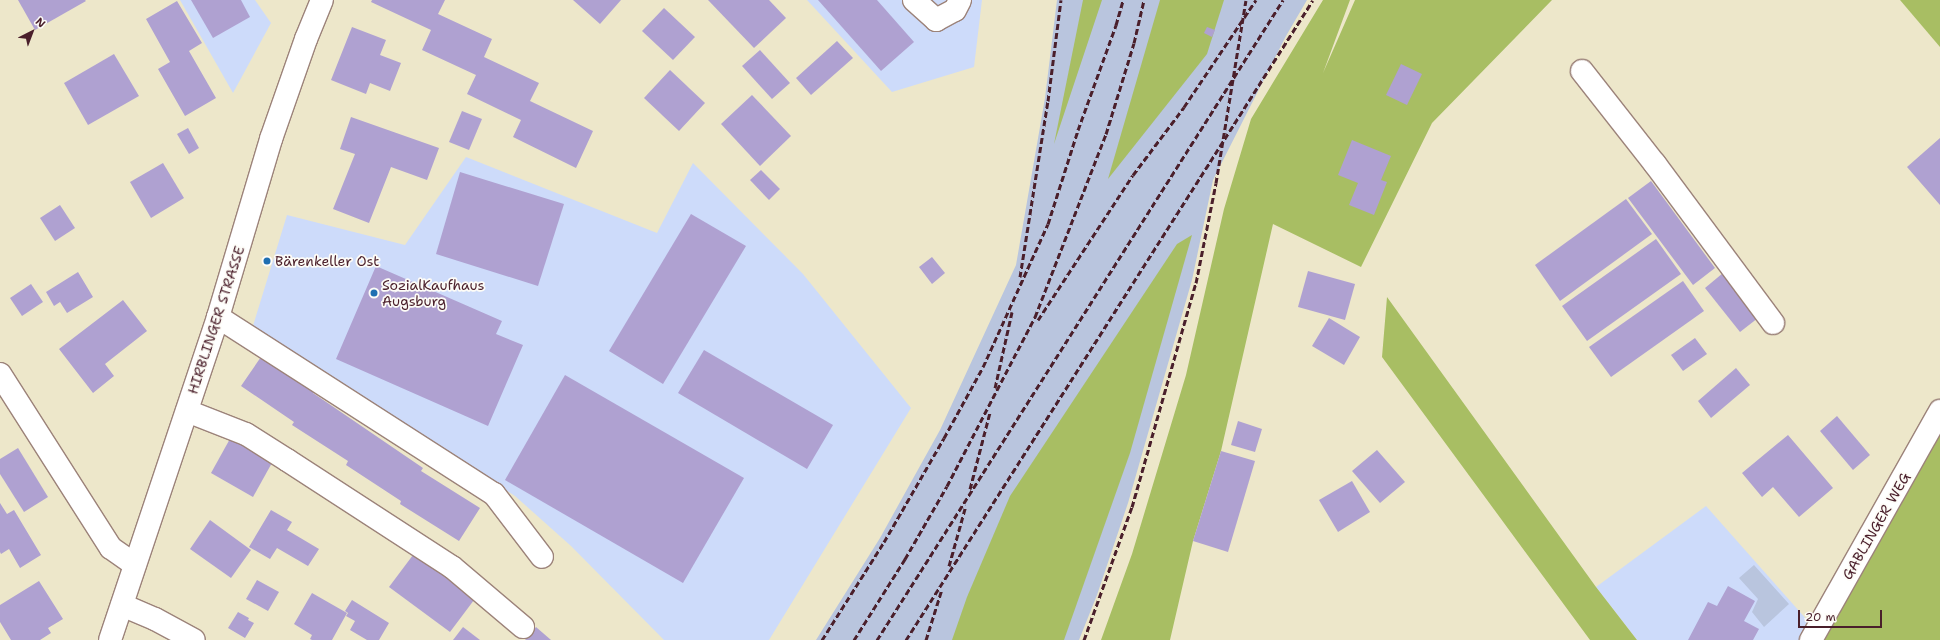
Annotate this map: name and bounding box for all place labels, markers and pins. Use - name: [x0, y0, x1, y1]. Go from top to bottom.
- place label: Bärenkeller Ost: [275, 253, 379, 269]
- marker: Bärenkeller Ost: [262, 256, 272, 266]
- place label: SozialKaufhaus Augsburg: [382, 277, 484, 310]
- marker: SozialKaufhaus Augsburg: [369, 288, 379, 298]

